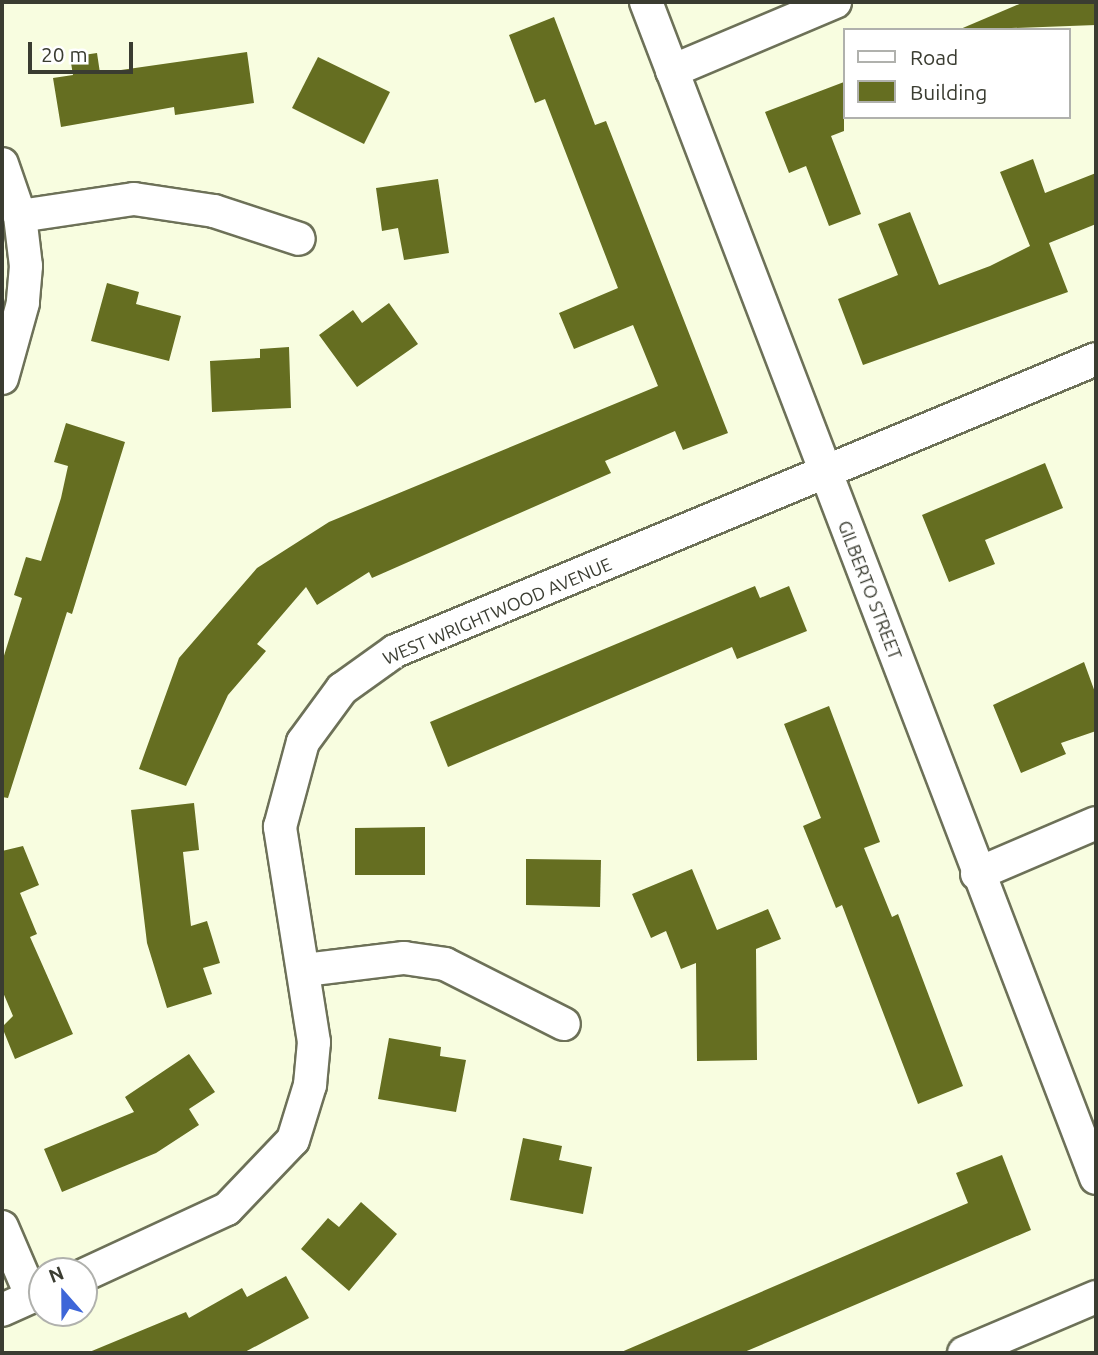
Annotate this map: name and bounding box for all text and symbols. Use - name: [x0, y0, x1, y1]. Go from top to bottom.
- scale bar: [32, 28, 136, 72]
- legend: [842, 28, 1070, 119]
- text: 20 m: [41, 42, 88, 66]
- text: Road: [910, 45, 958, 69]
- text: Building: [910, 80, 987, 104]
- street label: GILBERTO STREET: [834, 517, 906, 663]
- street label: WEST WRIGHTWOOD AVENUE: [379, 553, 615, 669]
- north arrow: [28, 1257, 98, 1327]
- text: N: [46, 1261, 67, 1287]

